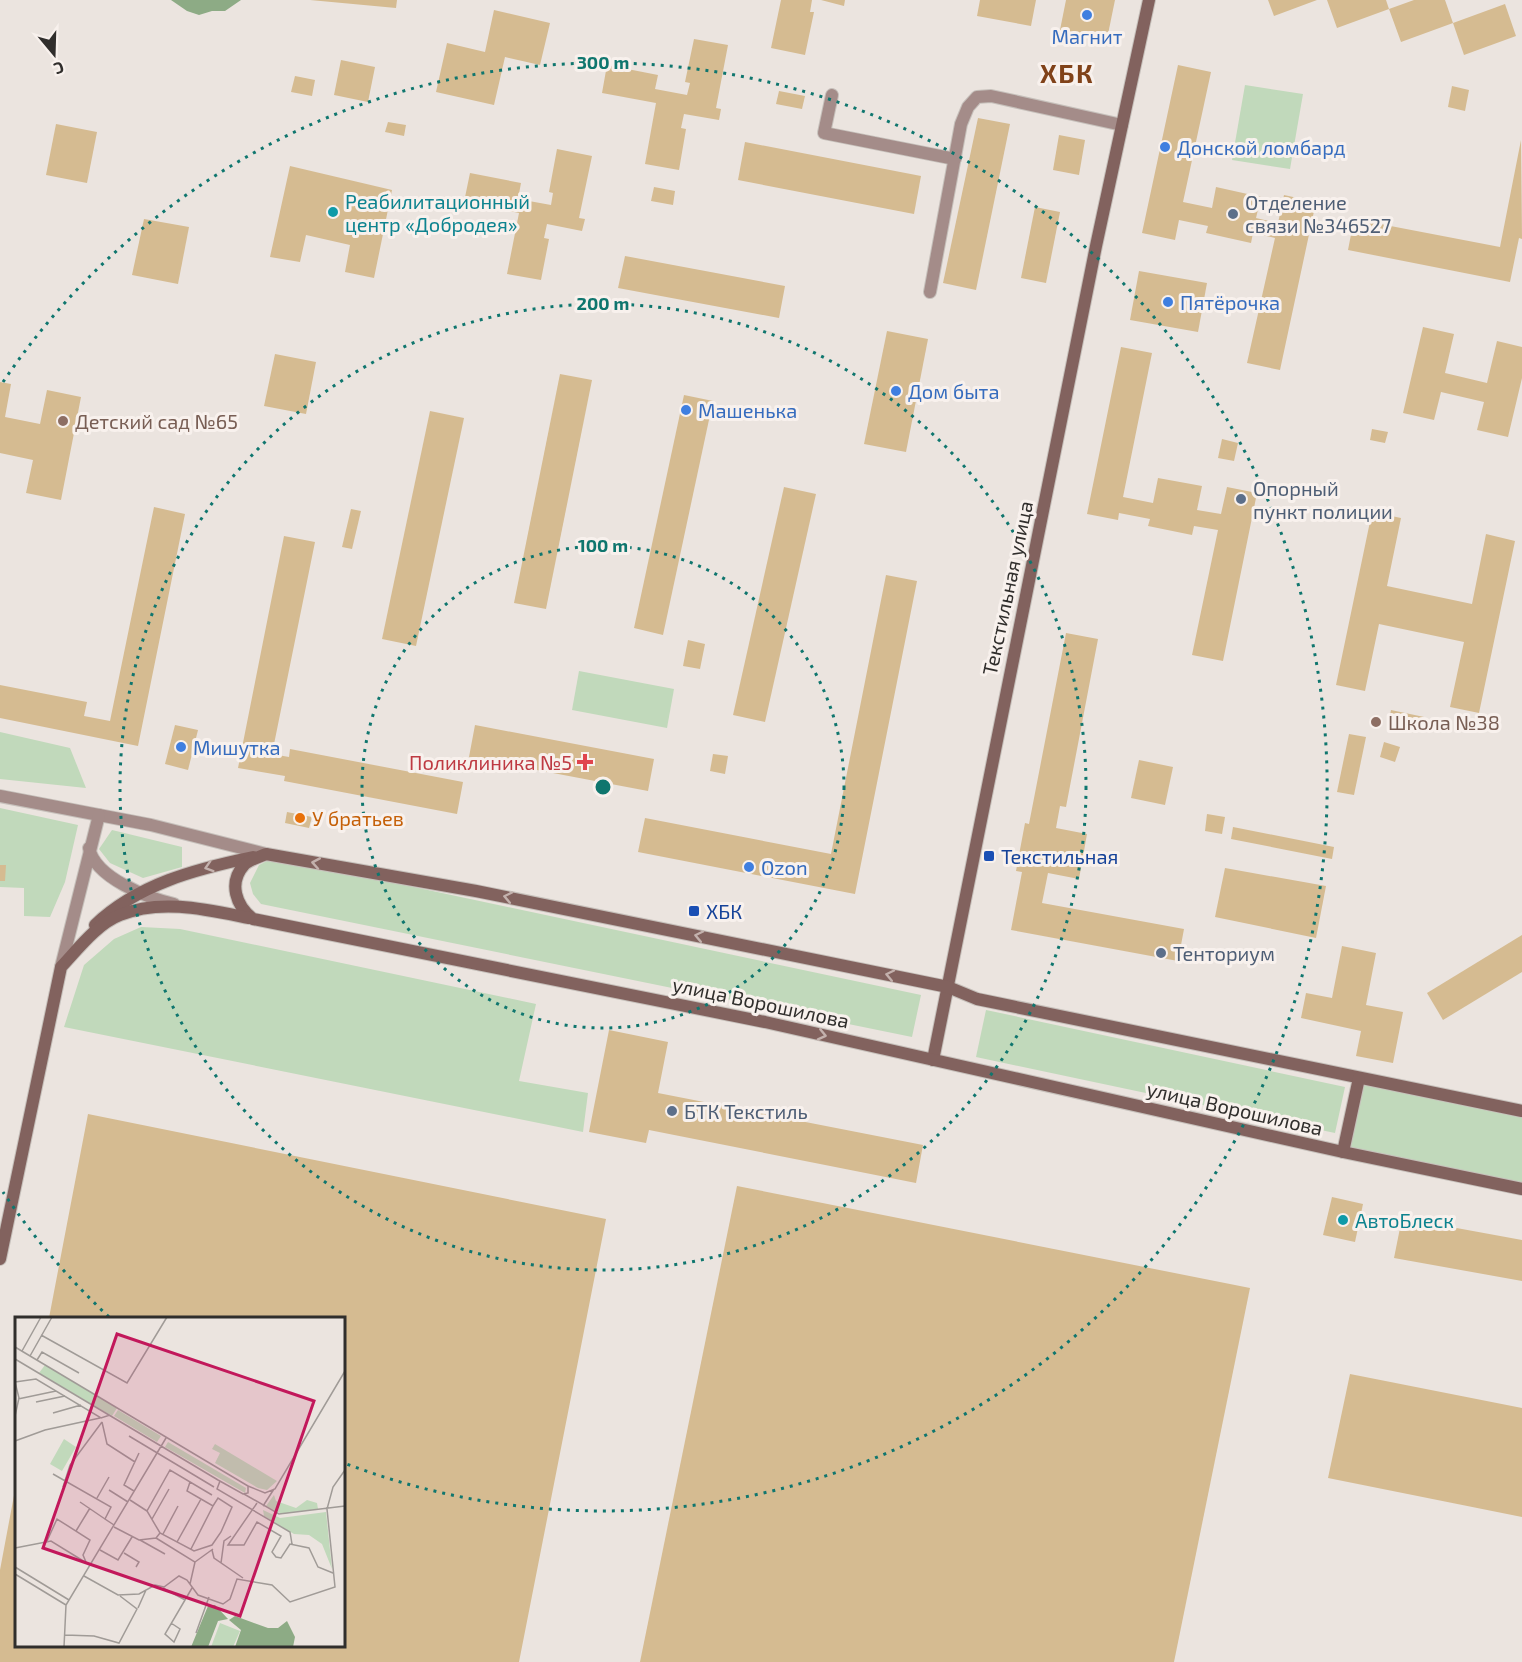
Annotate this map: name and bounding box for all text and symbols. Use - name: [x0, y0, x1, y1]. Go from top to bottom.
- marker: Магнит: [1080, 8, 1094, 22]
- north arrow: [24, 24, 84, 84]
- place label: Магнит: [1052, 24, 1123, 48]
- text: 300 m: [577, 51, 629, 73]
- district label: ХБК: [1040, 57, 1094, 88]
- text: С: [51, 58, 67, 79]
- place label: Донской ломбард: [1177, 135, 1346, 159]
- marker: Донской ломбард: [1158, 140, 1172, 154]
- place label: Реабилитационный центр «Добродея»: [345, 189, 530, 236]
- place label: Отделение связи №346527: [1245, 190, 1391, 237]
- marker: Реабилитационный центр «Добродея»: [326, 205, 340, 219]
- marker: Отделение связи №346527: [1226, 207, 1240, 221]
- place label: Пятёрочка: [1180, 290, 1280, 314]
- text: 200 m: [577, 292, 629, 314]
- marker: Пятёрочка: [1161, 295, 1175, 309]
- place label: Дом быта: [908, 379, 999, 403]
- marker: Дом быта: [889, 384, 903, 398]
- place label: Машенька: [698, 398, 797, 422]
- marker: Машенька: [679, 403, 693, 417]
- place label: Детский сад №65: [75, 409, 238, 433]
- marker: Детский сад №65: [56, 414, 70, 428]
- place label: Опорный пункт полиции: [1253, 476, 1393, 524]
- marker: Опорный пункт полиции: [1234, 492, 1248, 506]
- street label: Текстильная улица: [977, 499, 1038, 678]
- text: 100 m: [578, 534, 628, 556]
- place label: Школа №38: [1388, 710, 1500, 734]
- marker: Школа №38: [1369, 715, 1383, 729]
- place label: Мишутка: [193, 735, 281, 760]
- marker: Мишутка: [174, 740, 188, 754]
- place label: Поликлиника №5: [409, 750, 572, 774]
- marker: Поликлиника №5: [576, 753, 594, 771]
- centre of rings: [593, 777, 613, 797]
- place label: У братьев: [312, 806, 404, 830]
- marker: У братьев: [293, 811, 307, 825]
- place label: Текстильная: [1001, 844, 1118, 868]
- marker: Текстильная: [982, 849, 996, 863]
- place label: Ozon: [761, 855, 808, 879]
- one-way arrow: [312, 857, 322, 870]
- one-way arrow: [204, 860, 215, 873]
- marker: Ozon: [742, 860, 756, 874]
- one-way arrow: [503, 891, 513, 904]
- place label: ХБК: [706, 899, 742, 923]
- marker: ХБК: [687, 904, 701, 918]
- one-way arrow: [695, 930, 705, 943]
- place label: Тенториум: [1173, 941, 1275, 966]
- marker: Тенториум: [1154, 946, 1168, 960]
- one-way arrow: [886, 969, 896, 982]
- street label: улица Ворошилова: [670, 972, 851, 1033]
- one-way arrow: [817, 1027, 827, 1040]
- street label: улица Ворошилова: [1144, 1076, 1325, 1141]
- place label: БТК Текстиль: [684, 1099, 808, 1123]
- marker: БТК Текстиль: [665, 1104, 679, 1118]
- place label: АвтоБлеск: [1355, 1208, 1454, 1232]
- marker: АвтоБлеск: [1336, 1213, 1350, 1227]
- inset map: [15, 1317, 345, 1647]

